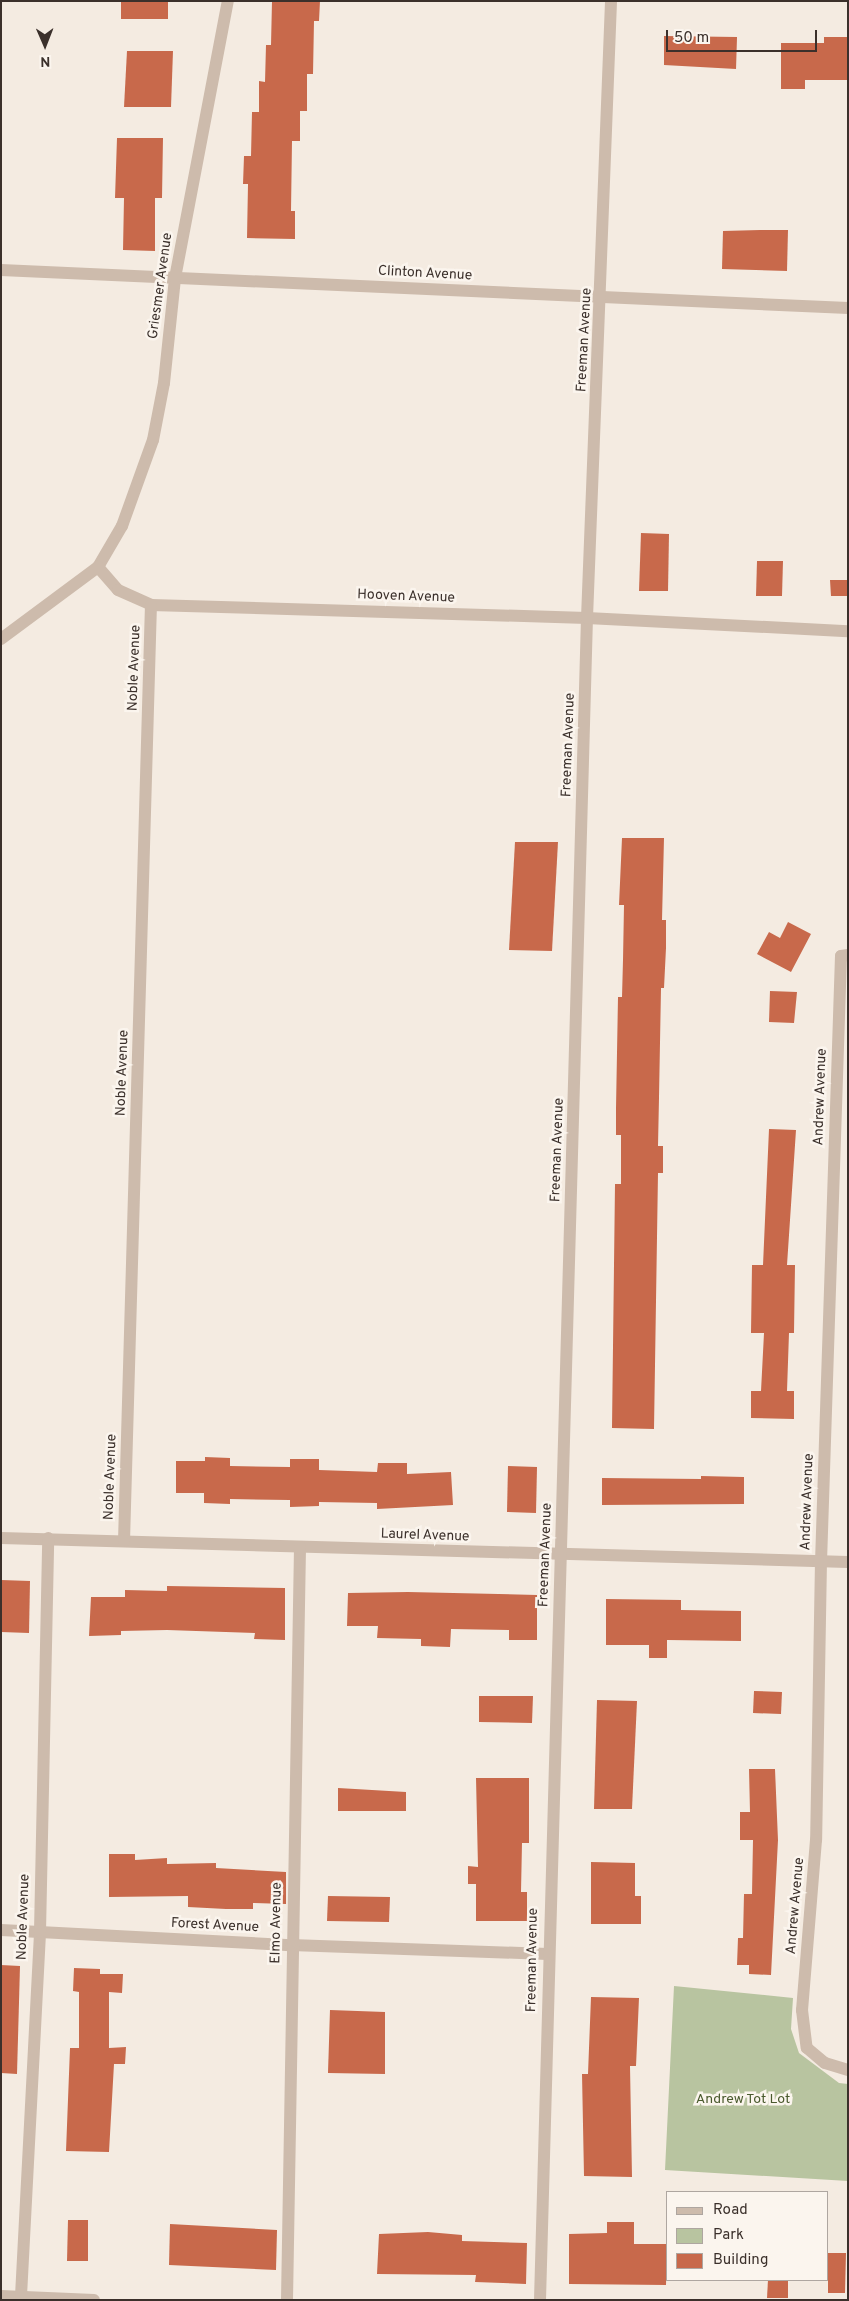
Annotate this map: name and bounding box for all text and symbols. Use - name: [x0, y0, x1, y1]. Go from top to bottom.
- north arrow: [20, 20, 70, 70]
- scale bar: [669, 20, 820, 52]
- text: 50 m: [674, 29, 709, 48]
- text: N: [40, 52, 50, 69]
- street label: Griesmer Avenue: [145, 231, 177, 341]
- street label: Clinton Avenue: [377, 263, 473, 285]
- street label: Freeman Avenue: [574, 287, 596, 393]
- street label: Hooven Avenue: [357, 587, 455, 607]
- street label: Noble Avenue: [125, 624, 145, 712]
- street label: Freeman Avenue: [559, 692, 579, 798]
- street label: Noble Avenue: [113, 1029, 133, 1117]
- street label: Andrew Avenue: [811, 1048, 831, 1146]
- street label: Freeman Avenue: [548, 1097, 568, 1203]
- street label: Noble Avenue: [101, 1433, 121, 1521]
- street label: Andrew Avenue: [798, 1453, 818, 1551]
- street label: Freeman Avenue: [536, 1502, 556, 1608]
- street label: Laurel Avenue: [380, 1526, 470, 1546]
- street label: Andrew Avenue: [783, 1856, 809, 1956]
- street label: Noble Avenue: [14, 1873, 34, 1961]
- street label: Elmo Avenue: [268, 1882, 286, 1964]
- street label: Freeman Avenue: [524, 1907, 542, 2013]
- street label: Forest Avenue: [170, 1915, 260, 1937]
- park label: Andrew Tot Lot: [695, 2092, 791, 2108]
- legend: [666, 2191, 829, 2281]
- text: Road: [713, 2201, 748, 2220]
- text: Park: [713, 2226, 744, 2245]
- text: Building: [713, 2251, 768, 2270]

